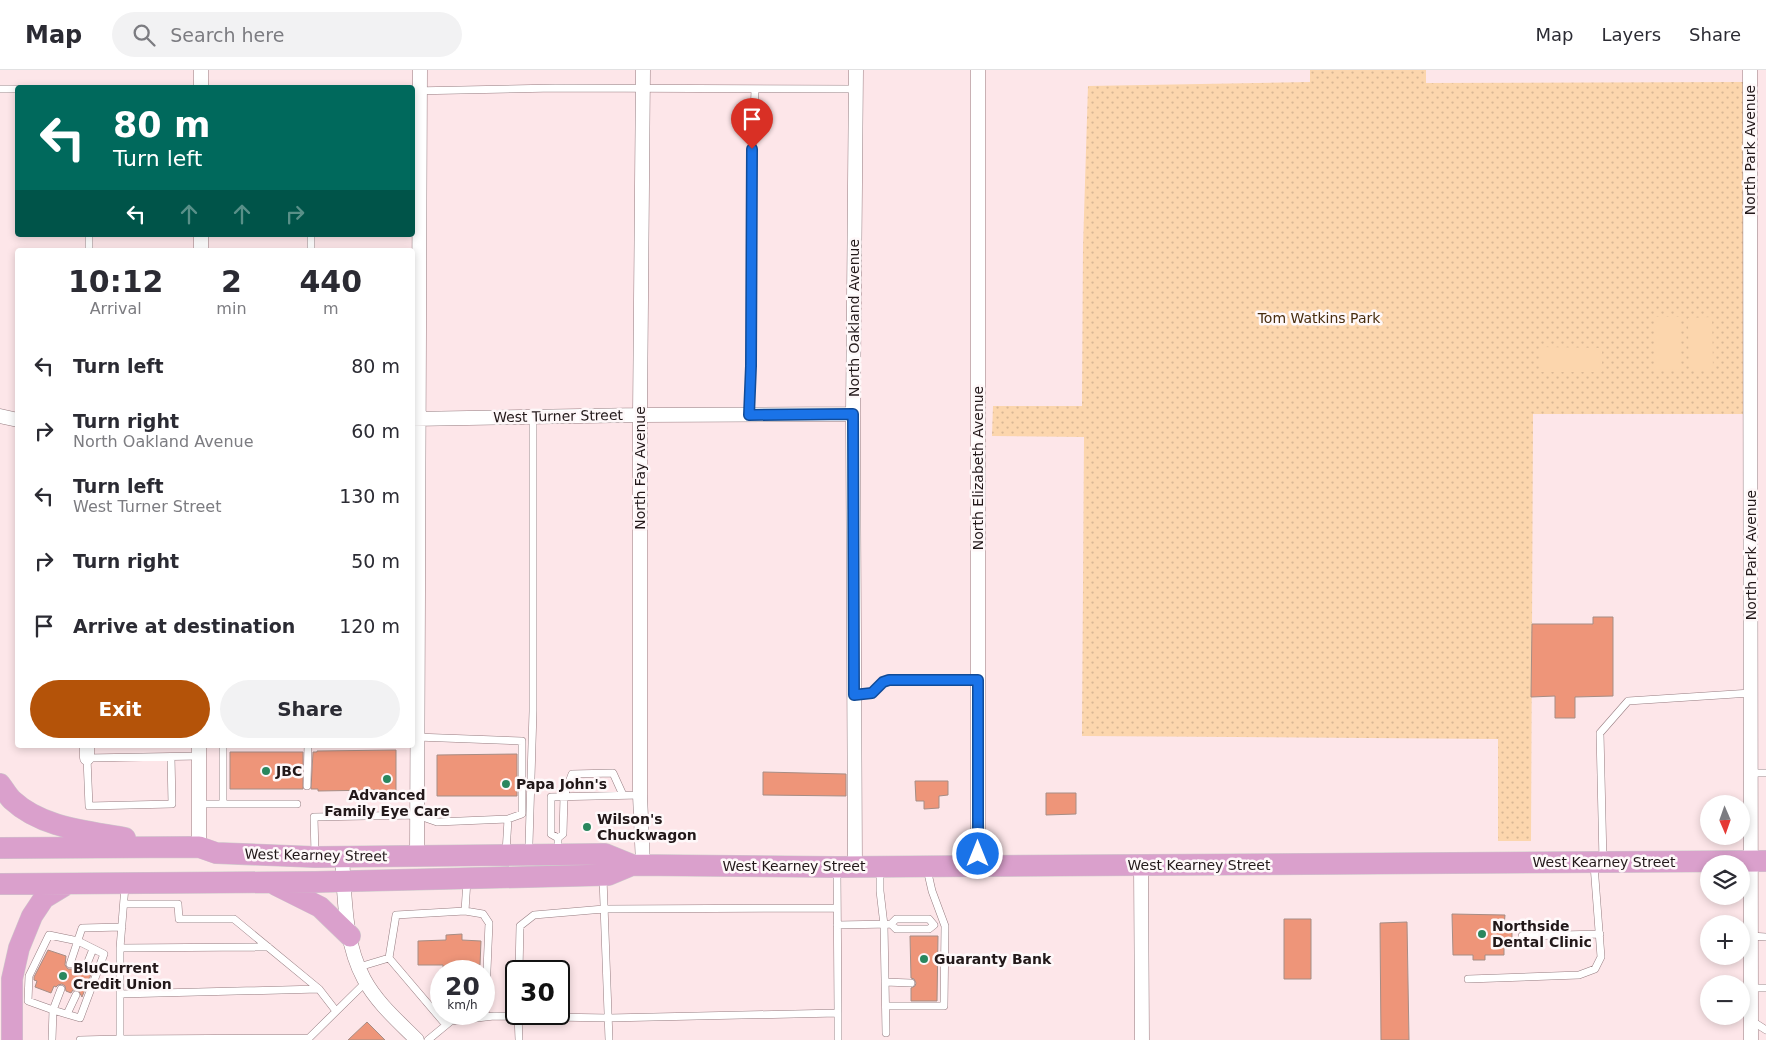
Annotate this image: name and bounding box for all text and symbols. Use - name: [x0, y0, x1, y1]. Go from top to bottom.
- search box: [112, 12, 462, 57]
- text: Map: [25, 21, 82, 49]
- icon: search: [130, 21, 158, 49]
- text: Search here: [170, 24, 284, 46]
- text: Map: [1535, 24, 1573, 45]
- text: Layers: [1601, 24, 1661, 45]
- text: Share: [1689, 24, 1741, 45]
- street label: North Park Avenue: [1742, 85, 1758, 215]
- pin: [731, 98, 773, 149]
- icon: left: [30, 105, 95, 170]
- text: 80 m: [113, 105, 210, 145]
- icon: arrive: [738, 105, 766, 133]
- text: Turn left: [113, 146, 202, 171]
- icon: left: [122, 200, 150, 228]
- icon: ahead: [175, 200, 203, 228]
- icon: ahead: [228, 200, 256, 228]
- icon: right: [281, 200, 309, 228]
- street label: North Oakland Avenue: [846, 239, 862, 397]
- text: 10:12: [68, 264, 163, 299]
- text: 2: [221, 264, 242, 299]
- text: 440: [299, 264, 362, 299]
- text: Arrival: [90, 299, 142, 318]
- text: min: [216, 299, 247, 318]
- text: m: [323, 299, 339, 318]
- park label: Tom Watkins Park: [1257, 310, 1381, 326]
- icon: left: [30, 352, 58, 380]
- text: Turn left: [73, 355, 164, 377]
- text: 80 m: [351, 355, 400, 377]
- street label: North Elizabeth Avenue: [970, 386, 986, 550]
- street label: North Fay Avenue: [632, 406, 648, 530]
- street label: West Turner Street: [493, 407, 624, 425]
- text: Turn right: [73, 410, 179, 432]
- icon: right: [30, 417, 58, 445]
- text: 60 m: [351, 420, 400, 442]
- text: North Oakland Avenue: [73, 432, 254, 451]
- text: Turn left: [73, 475, 164, 497]
- icon: left: [30, 482, 58, 510]
- text: 130 m: [339, 485, 400, 507]
- street label: North Park Avenue: [1743, 490, 1759, 620]
- text: West Turner Street: [73, 497, 221, 516]
- icon: right: [30, 547, 58, 575]
- text: Turn right: [73, 550, 179, 572]
- text: 50 m: [351, 550, 400, 572]
- icon: arrive: [30, 612, 58, 640]
- text: Arrive at destination: [73, 615, 295, 637]
- text: 120 m: [339, 615, 400, 637]
- button: Exit: [30, 680, 210, 738]
- button: Share: [220, 680, 400, 738]
- place label: JBC: [275, 763, 302, 779]
- marker: JBC: [260, 765, 272, 777]
- marker: Advanced Family Eye Care: [381, 773, 393, 785]
- place label: Papa John's: [516, 776, 607, 792]
- marker: Papa John's: [500, 778, 512, 790]
- place label: Advanced Family Eye Care: [324, 787, 450, 819]
- north arrow: [1700, 795, 1750, 845]
- map controls: [1700, 795, 1750, 1025]
- place label: Wilson's Chuckwagon: [597, 811, 697, 843]
- marker: Wilson's Chuckwagon: [581, 821, 593, 833]
- position arrow: [951, 827, 1003, 879]
- street label: West Kearney Street: [244, 846, 388, 864]
- street label: West Kearney Street: [1533, 854, 1676, 870]
- button: layers: [1700, 855, 1750, 905]
- street label: West Kearney Street: [1128, 857, 1271, 873]
- street label: West Kearney Street: [723, 858, 866, 874]
- button: +: [1700, 915, 1750, 965]
- place label: Northside Dental Clinic: [1492, 918, 1592, 950]
- marker: Northside Dental Clinic: [1476, 928, 1488, 940]
- place label: Guaranty Bank: [934, 951, 1052, 967]
- marker: Guaranty Bank: [918, 953, 930, 965]
- place label: BluCurrent Credit Union: [73, 960, 172, 992]
- speed limit sign: 30: [505, 960, 570, 1025]
- marker: BluCurrent Credit Union: [57, 970, 69, 982]
- text: 20: [445, 972, 480, 1001]
- button: −: [1700, 975, 1750, 1025]
- text: km/h: [447, 998, 478, 1012]

